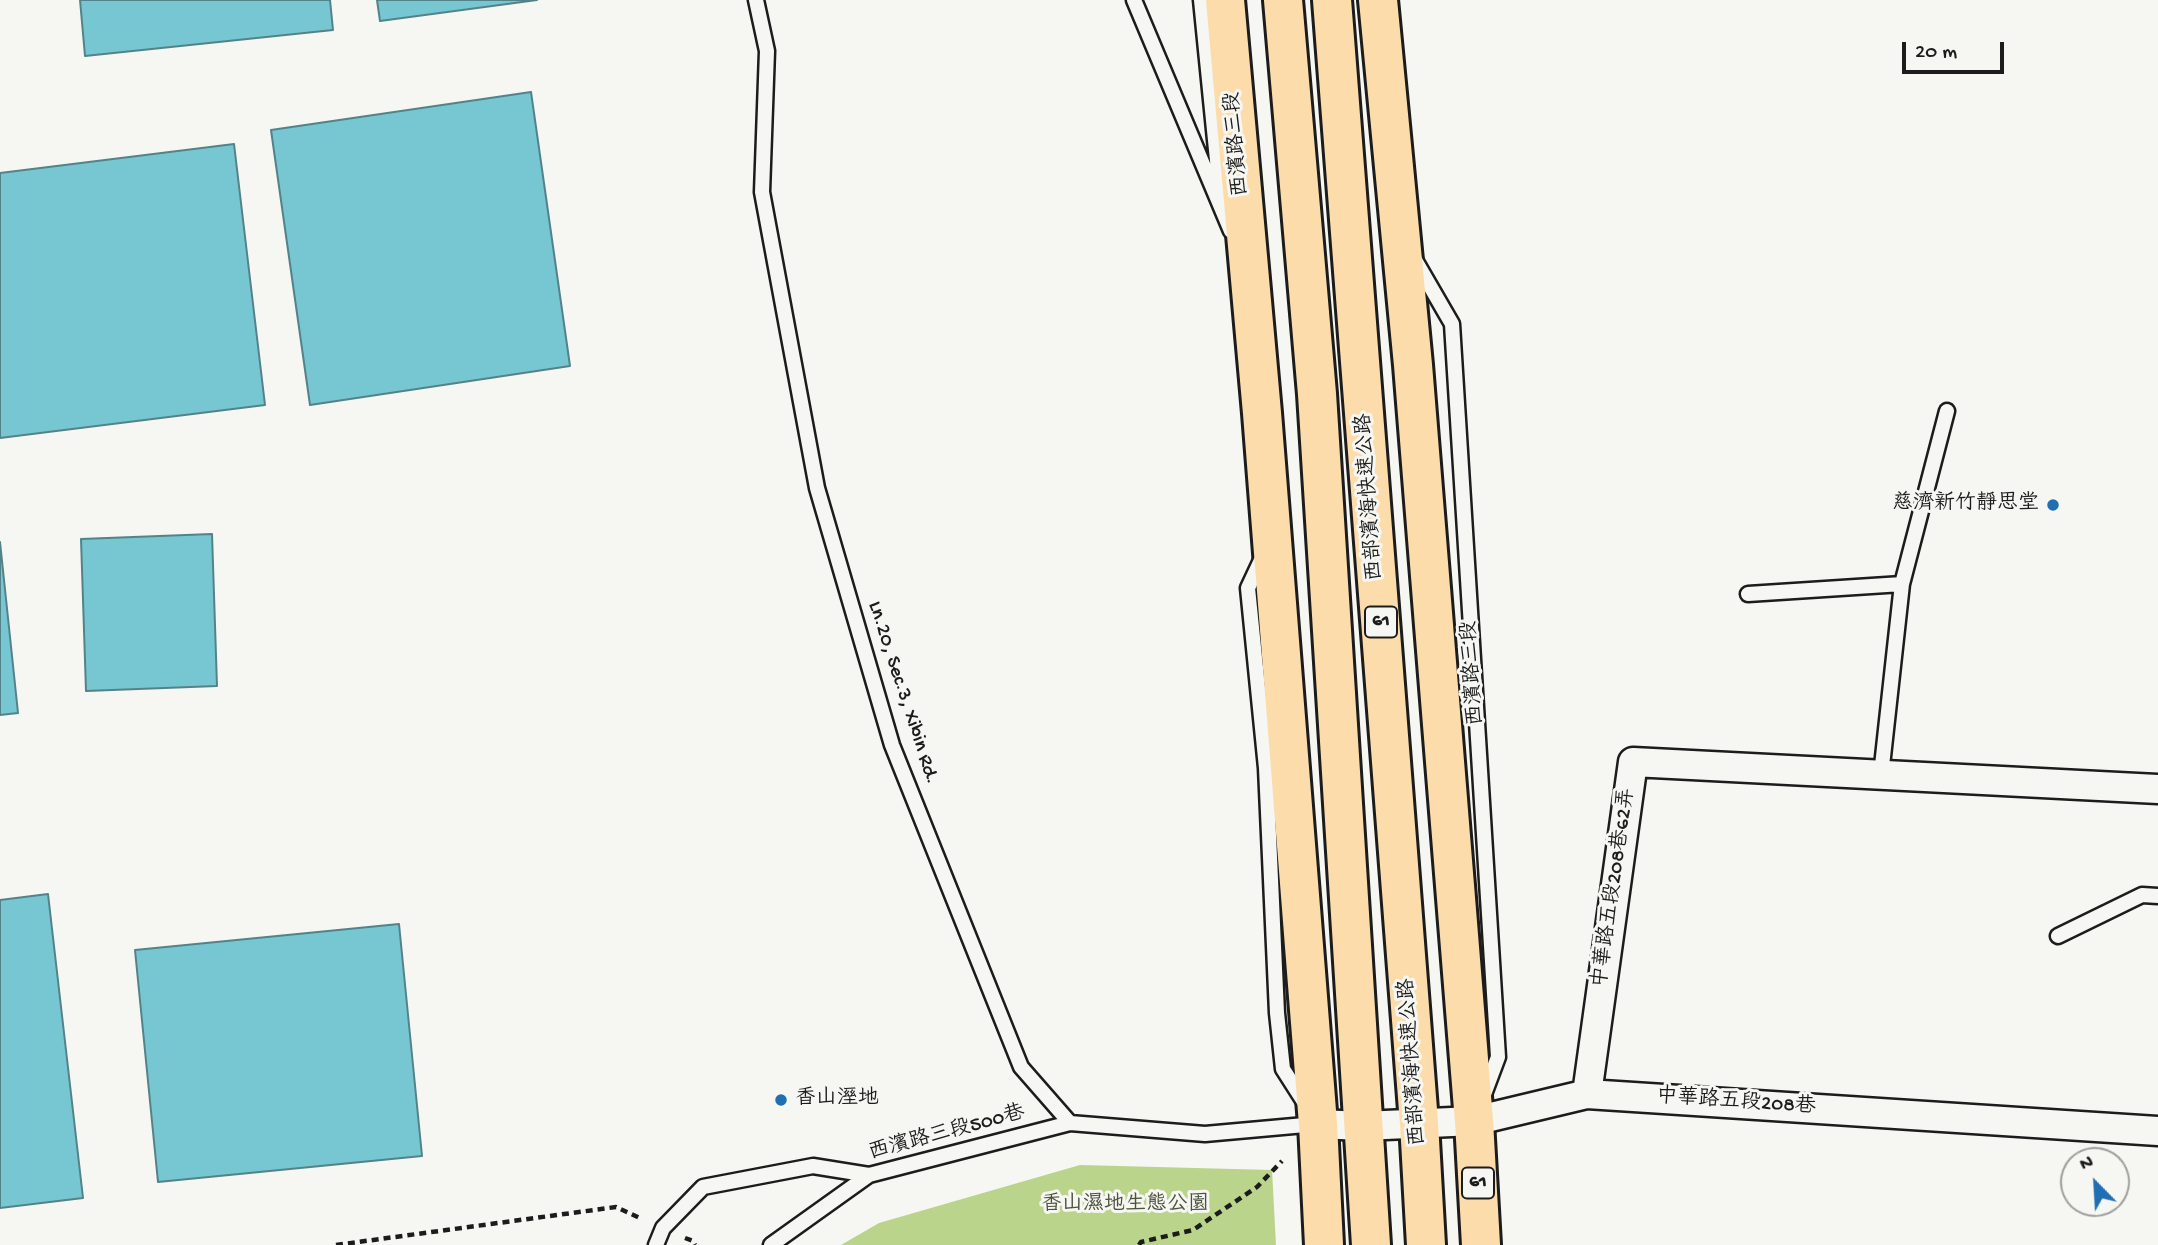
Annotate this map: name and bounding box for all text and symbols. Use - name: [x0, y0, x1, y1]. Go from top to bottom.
- scale bar: [1906, 28, 2008, 72]
- text: 20 m: [1915, 41, 1957, 66]
- street label: 西濱路三段: [1221, 91, 1255, 197]
- street label: 西部濱海快速公路: [1353, 412, 1389, 582]
- place label: 慈濟新竹靜思堂: [1892, 492, 2039, 518]
- marker: 慈濟新竹靜思堂: [2045, 497, 2061, 513]
- street label: Ln.20, Sec.3, Xibin Rd.: [861, 598, 943, 788]
- road number: 61: [1365, 607, 1397, 638]
- street label: 西濱路三段: [1458, 620, 1490, 726]
- street label: 中華路五段208巷62弄: [1588, 786, 1642, 990]
- street label: 西部濱海快速公路: [1396, 977, 1432, 1147]
- street label: 中華路五段208巷: [1655, 1085, 1817, 1121]
- place label: 香山溼地: [795, 1087, 879, 1113]
- marker: 香山溼地: [773, 1092, 789, 1108]
- street label: 西濱路三段500巷: [866, 1101, 1028, 1167]
- north arrow: [2060, 1147, 2130, 1217]
- text: N: [2077, 1151, 2097, 1177]
- road number: 61: [1462, 1168, 1494, 1198]
- park label: 香山濕地生態公園: [1041, 1193, 1209, 1219]

